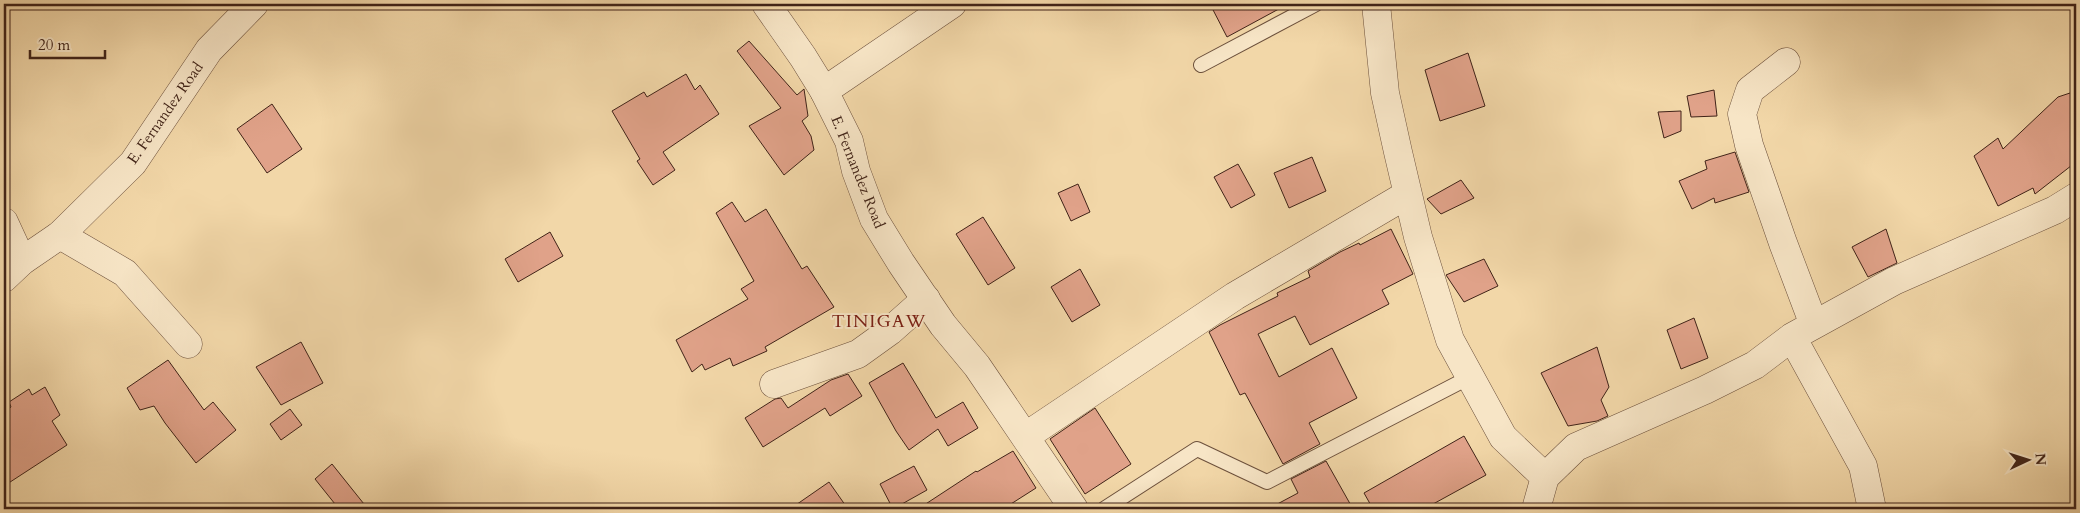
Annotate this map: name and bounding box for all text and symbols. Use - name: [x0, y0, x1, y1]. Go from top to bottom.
- scale bar: [30, 28, 105, 60]
- text: 20 m: [38, 35, 70, 55]
- street label: E. Fernandez Road: [122, 58, 208, 168]
- street label: E. Fernandez Road: [826, 113, 890, 231]
- district label: TINIGAW: [832, 309, 926, 334]
- north arrow: [2002, 436, 2052, 486]
- text: N: [2031, 452, 2050, 466]

